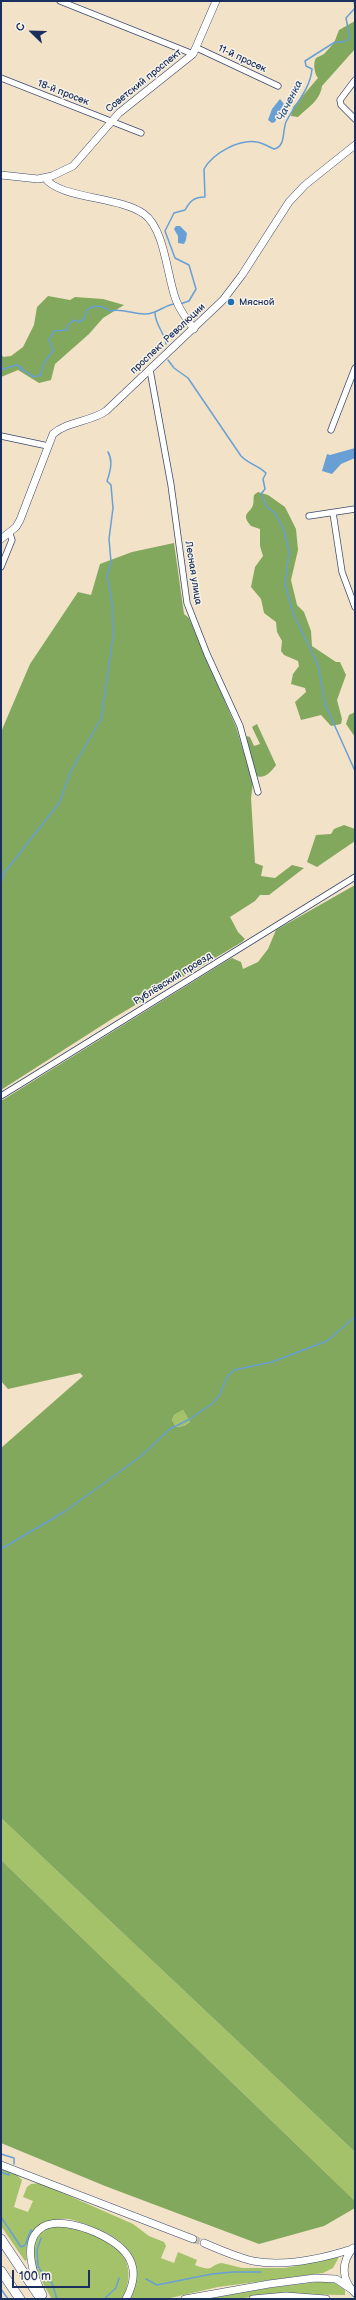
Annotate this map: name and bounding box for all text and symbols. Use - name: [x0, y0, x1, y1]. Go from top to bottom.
- north arrow: [12, 12, 52, 52]
- text: С: [13, 21, 28, 33]
- street label: 11-й просек: [216, 43, 268, 75]
- street label: Советский проспект: [104, 47, 184, 115]
- street label: 18-й просек: [36, 78, 90, 108]
- water label: Чаченка: [274, 78, 306, 124]
- place label: Мясной: [239, 296, 274, 308]
- marker: Мясной: [226, 297, 236, 307]
- street label: проспект Революции: [128, 301, 208, 377]
- street label: Лесная улица: [182, 540, 204, 606]
- street label: Рублёвский проезд: [132, 950, 214, 1008]
- scale bar: [14, 2262, 92, 2288]
- text: 100 m: [19, 2269, 51, 2284]

